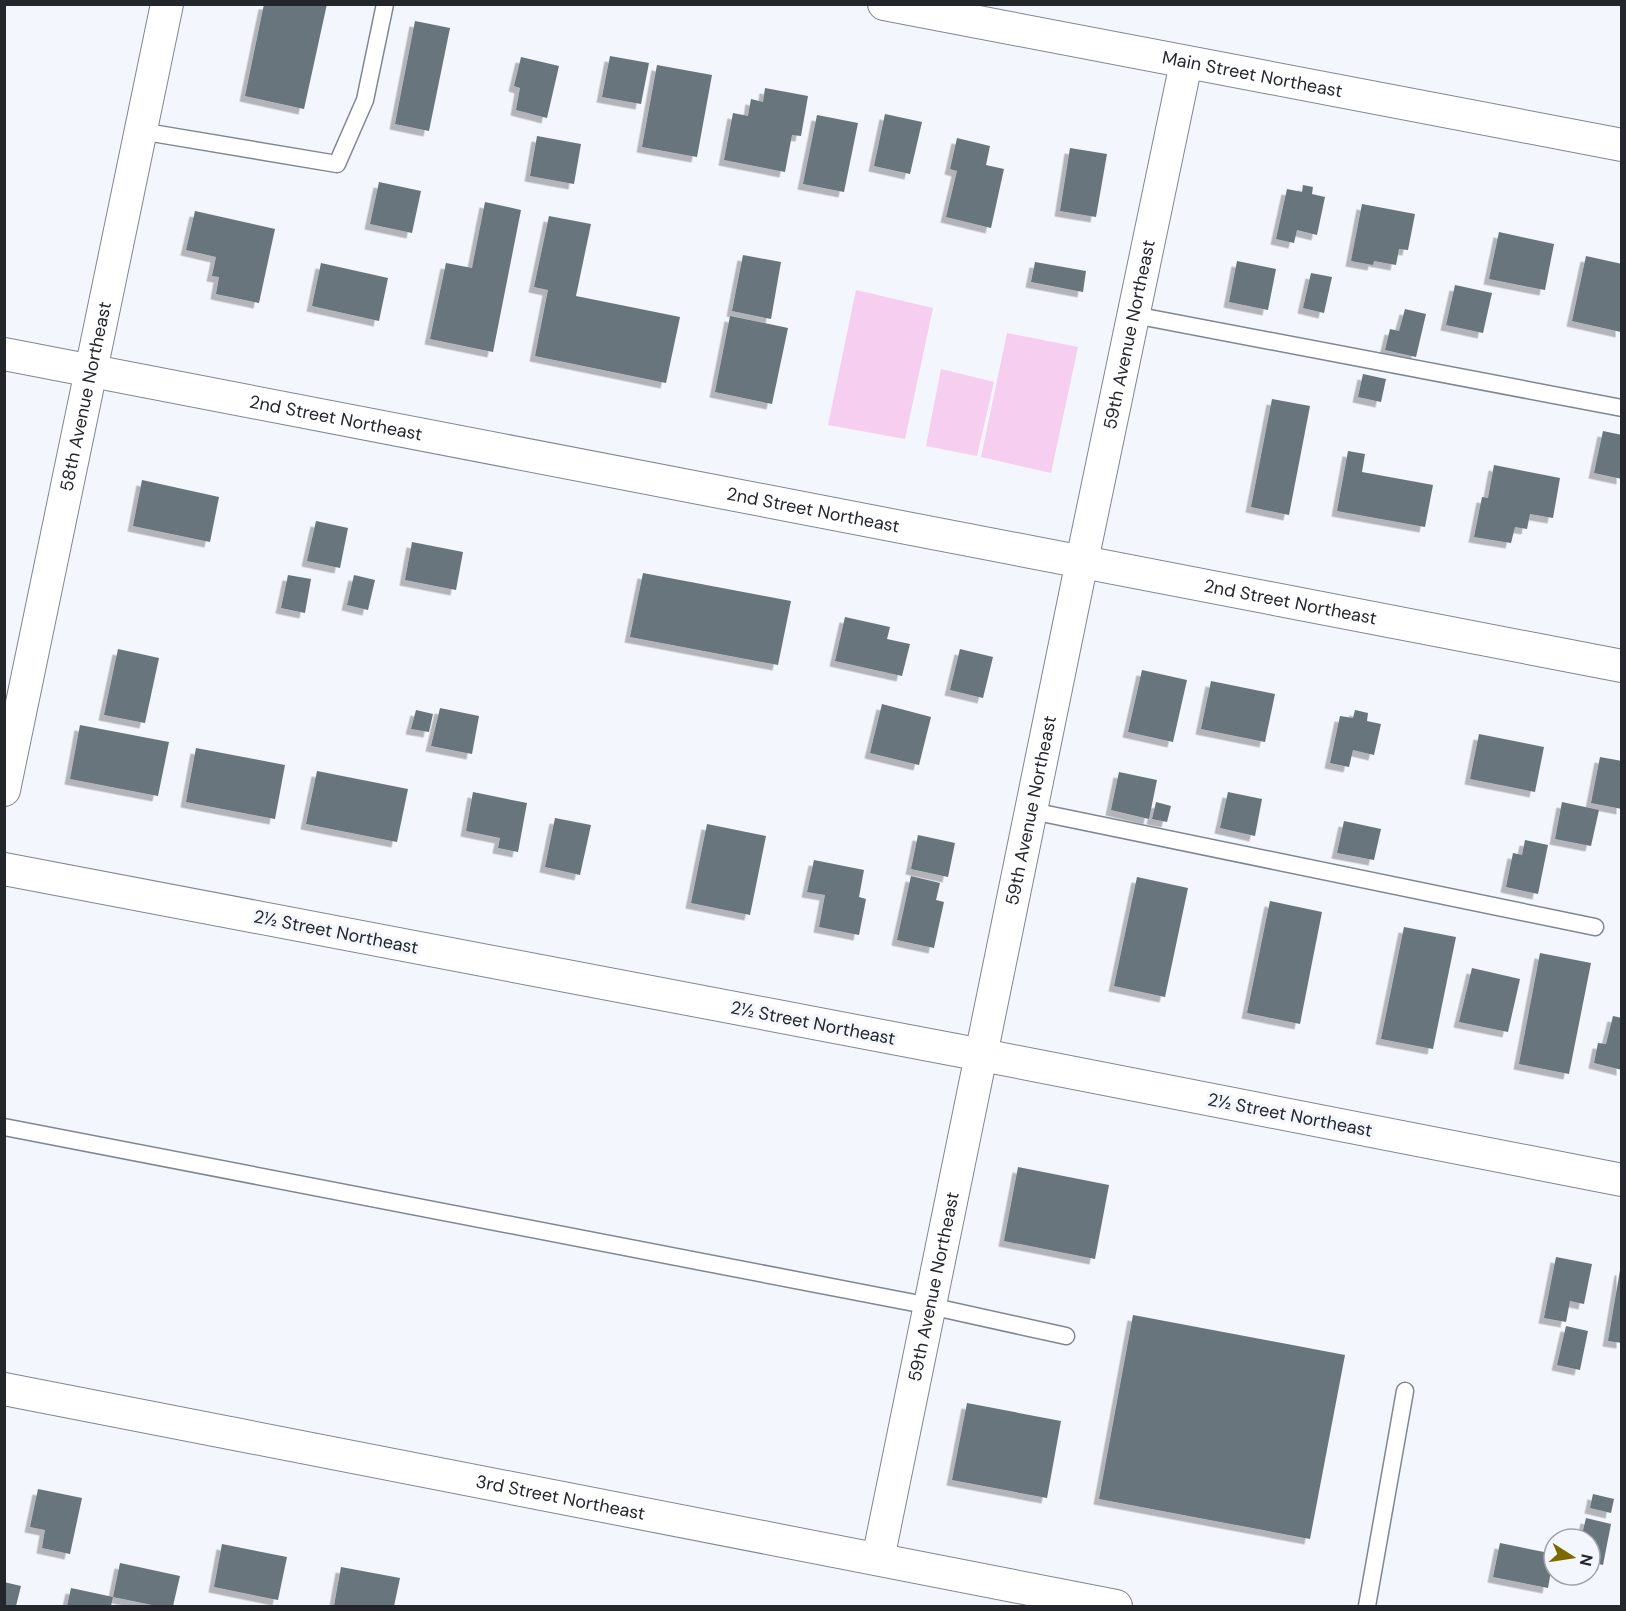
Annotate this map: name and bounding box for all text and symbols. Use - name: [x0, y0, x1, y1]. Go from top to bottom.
- street label: Main Street Northeast: [1160, 45, 1345, 103]
- street label: 59th Avenue Northeast: [1098, 238, 1161, 431]
- street label: 58th Avenue Northeast: [54, 299, 117, 493]
- street label: 2nd Street Northeast: [247, 390, 424, 446]
- street label: 2nd Street Northeast: [725, 482, 902, 538]
- street label: 2nd Street Northeast: [1202, 574, 1379, 630]
- street label: 59th Avenue Northeast: [1000, 714, 1062, 907]
- street label: 2½ Street Northeast: [252, 904, 420, 960]
- street label: 2½ Street Northeast: [729, 995, 897, 1051]
- street label: 2½ Street Northeast: [1206, 1087, 1374, 1143]
- street label: 59th Avenue Northeast: [903, 1190, 965, 1384]
- street label: 3rd Street Northeast: [474, 1469, 647, 1526]
- north arrow: [1542, 1527, 1602, 1587]
- text: N: [1575, 1552, 1598, 1568]

